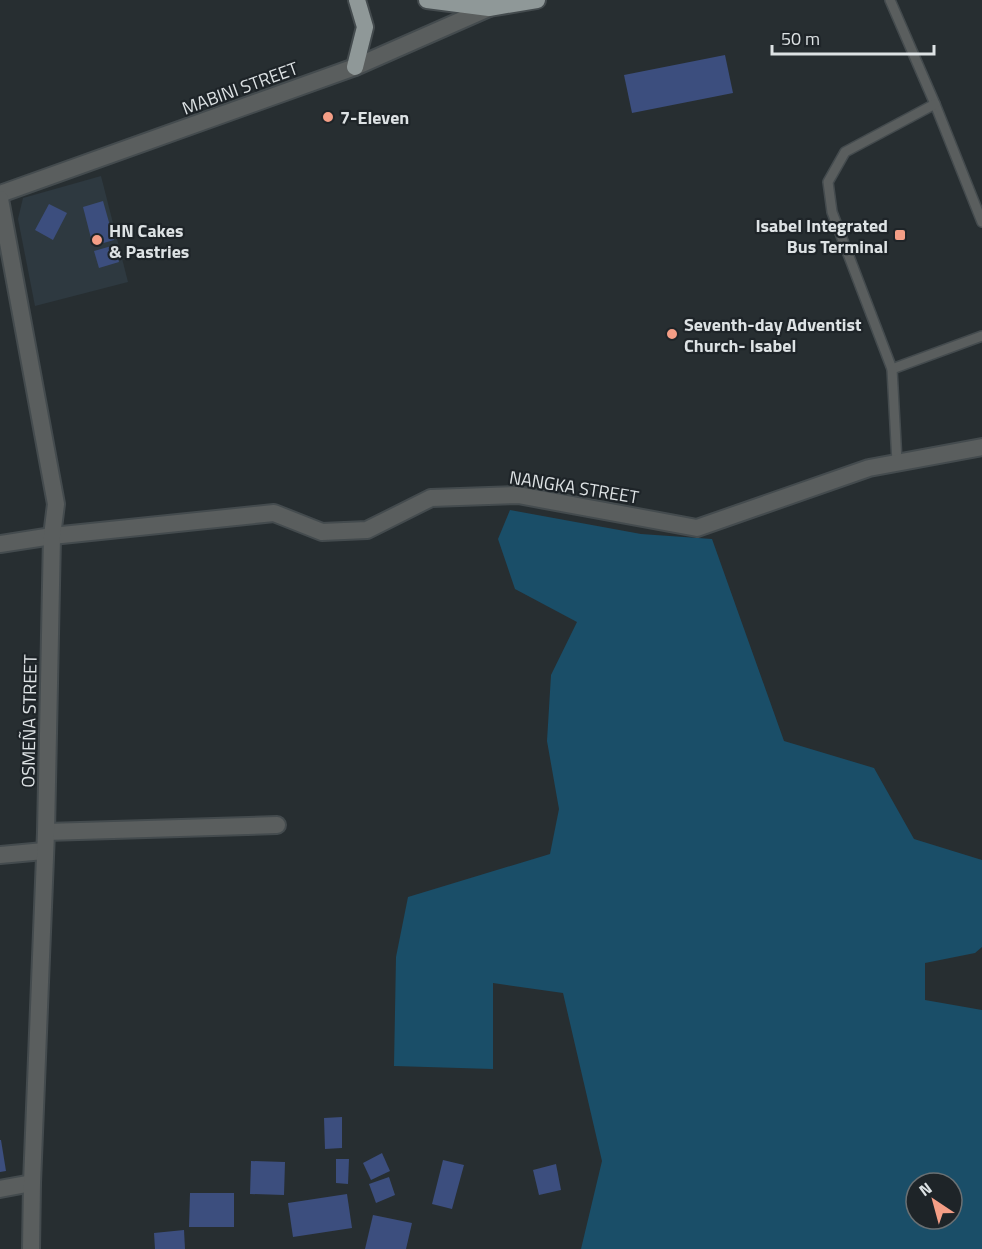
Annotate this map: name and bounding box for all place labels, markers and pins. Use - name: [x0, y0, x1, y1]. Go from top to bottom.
- place label: 7-Eleven: [340, 104, 409, 131]
- marker: 7-Eleven: [321, 110, 335, 124]
- place label: Isabel Integrated Bus Terminal: [755, 212, 888, 260]
- place label: HN Cakes & Pastries: [109, 217, 189, 265]
- marker: Isabel Integrated Bus Terminal: [893, 228, 907, 242]
- marker: HN Cakes & Pastries: [90, 233, 104, 247]
- place label: Seventh-day Adventist Church- Isabel: [684, 311, 862, 359]
- marker: Seventh-day Adventist Church- Isabel: [665, 327, 679, 341]

